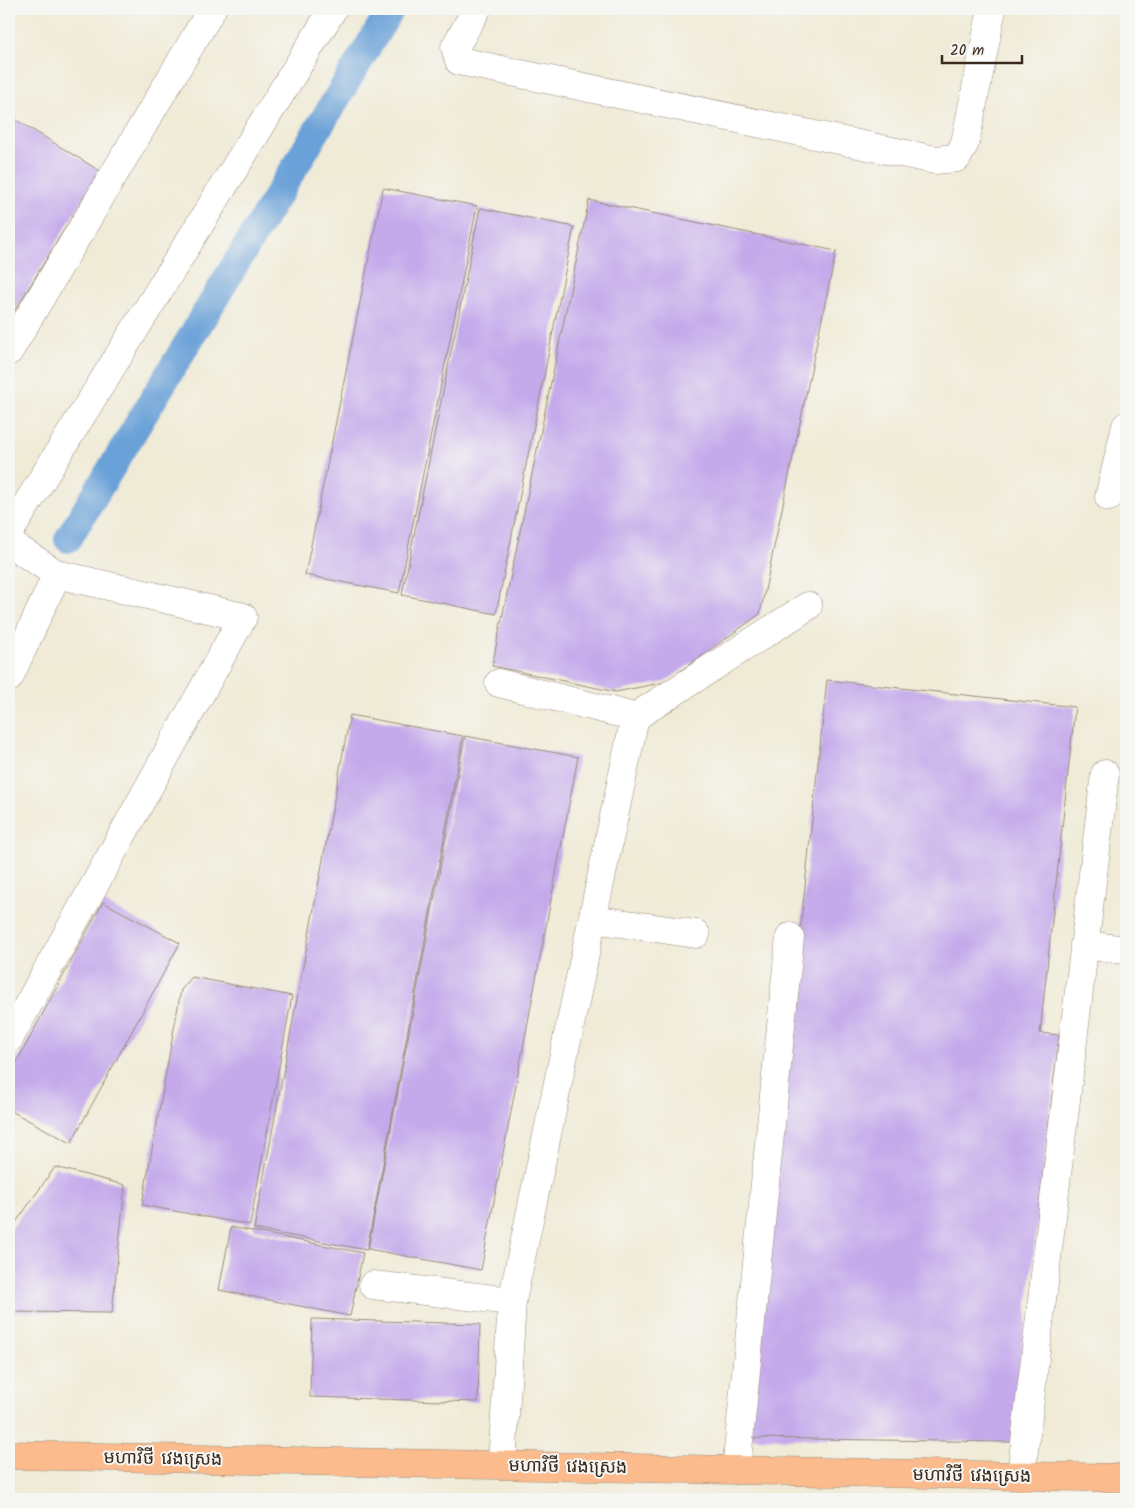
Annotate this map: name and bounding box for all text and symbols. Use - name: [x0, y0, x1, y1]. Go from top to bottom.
- scale bar: [942, 32, 1022, 64]
- text: 20 m: [950, 39, 984, 63]
- street label: មហាវិថី វេងស្រេង: [103, 1444, 223, 1475]
- street label: មហាវិថី វេងស្រេង: [508, 1452, 628, 1483]
- street label: មហាវិថី វេងស្រេង: [912, 1461, 1032, 1492]

